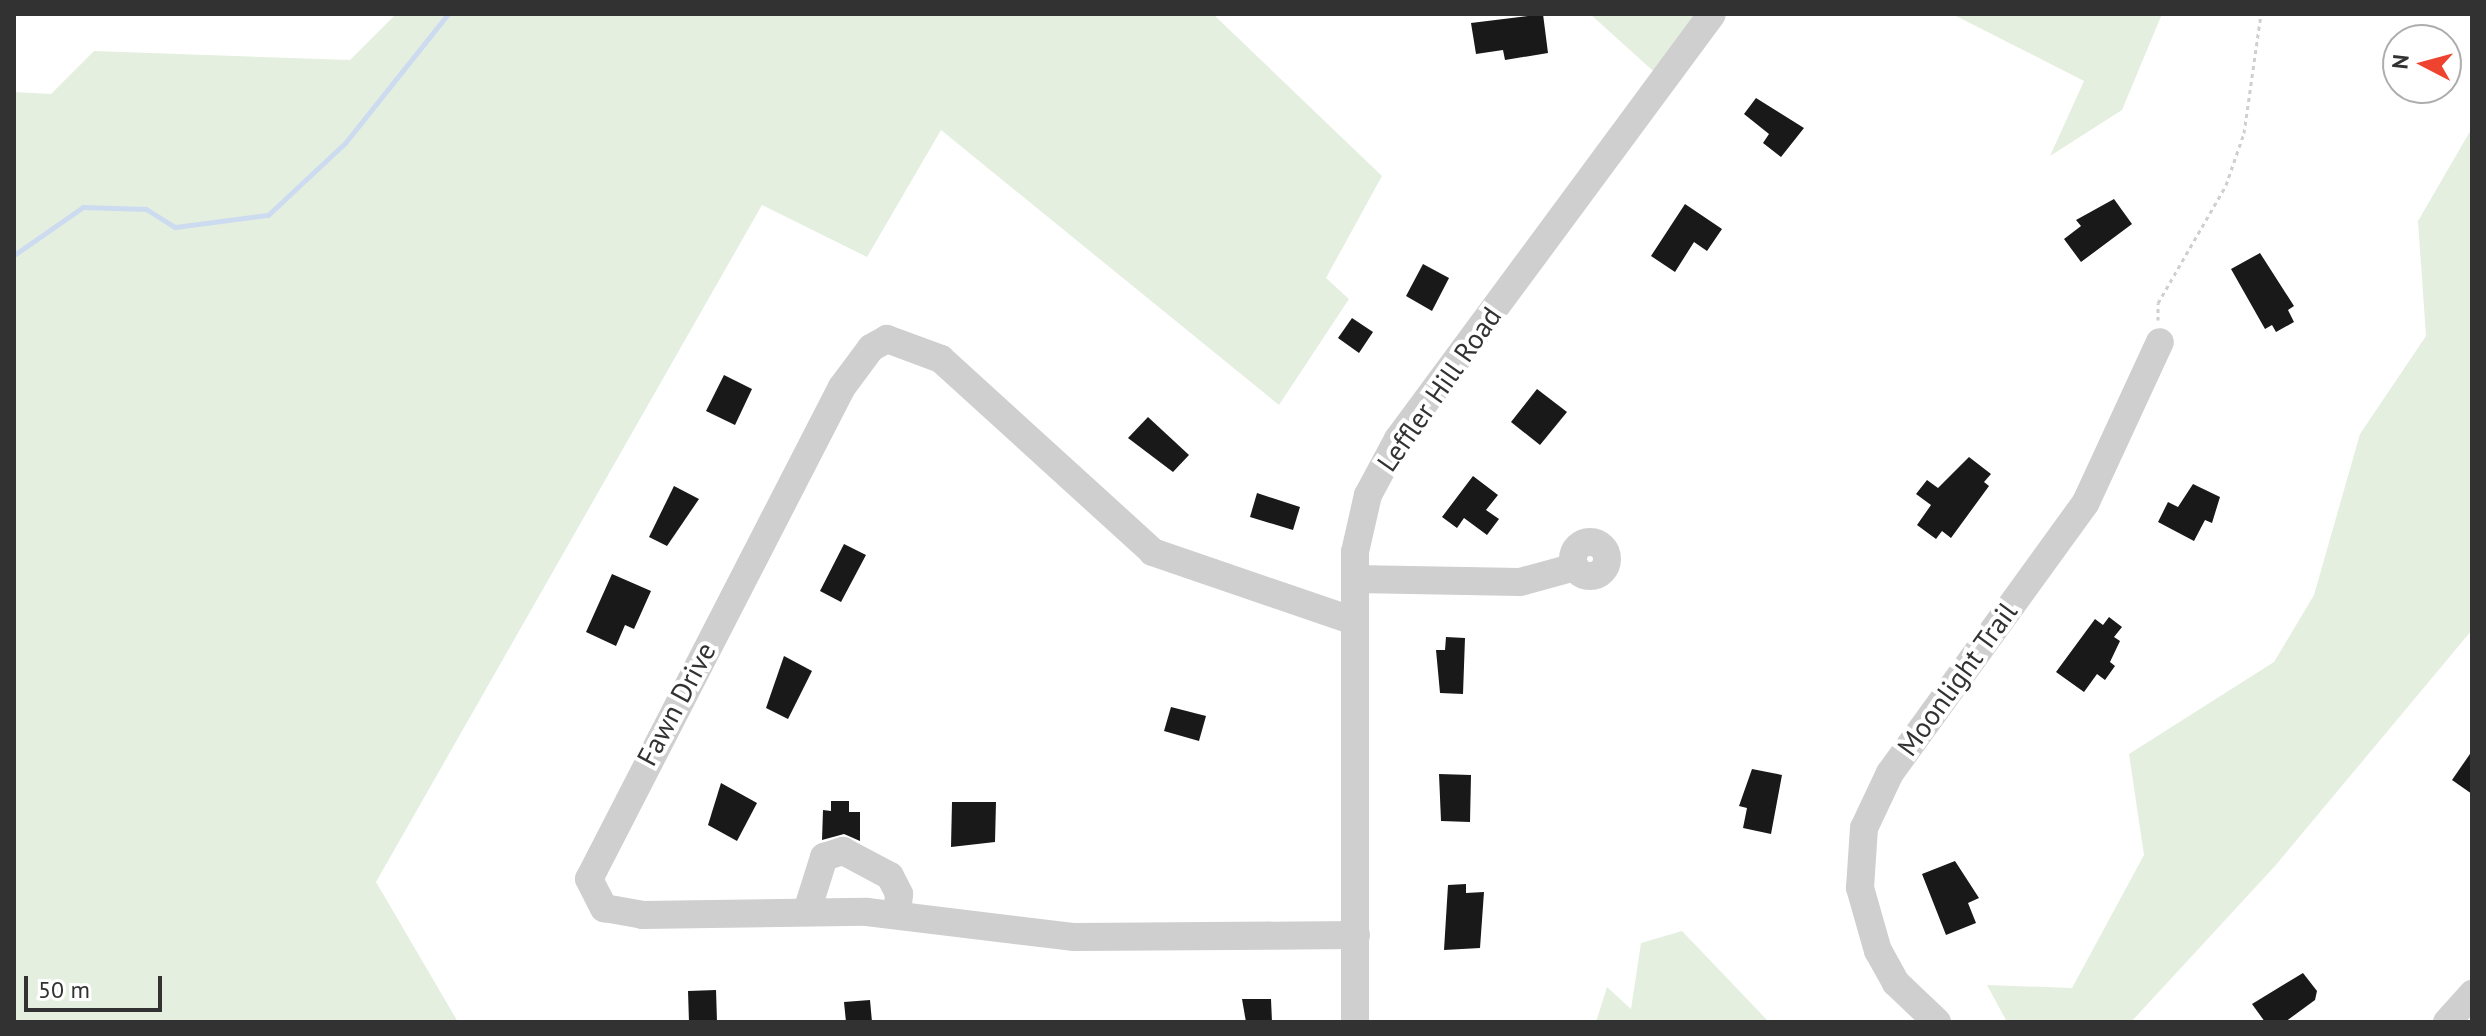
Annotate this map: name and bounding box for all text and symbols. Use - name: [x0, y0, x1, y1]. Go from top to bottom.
- north arrow: [2382, 24, 2462, 104]
- text: N: [2385, 53, 2415, 70]
- street label: Leffler Hill Road: [1370, 300, 1508, 478]
- street label: Moonlight Trail: [1890, 595, 2024, 763]
- street label: Fawn Drive: [630, 637, 722, 771]
- scale bar: [28, 960, 166, 1010]
- text: 50 m: [38, 974, 90, 1005]

